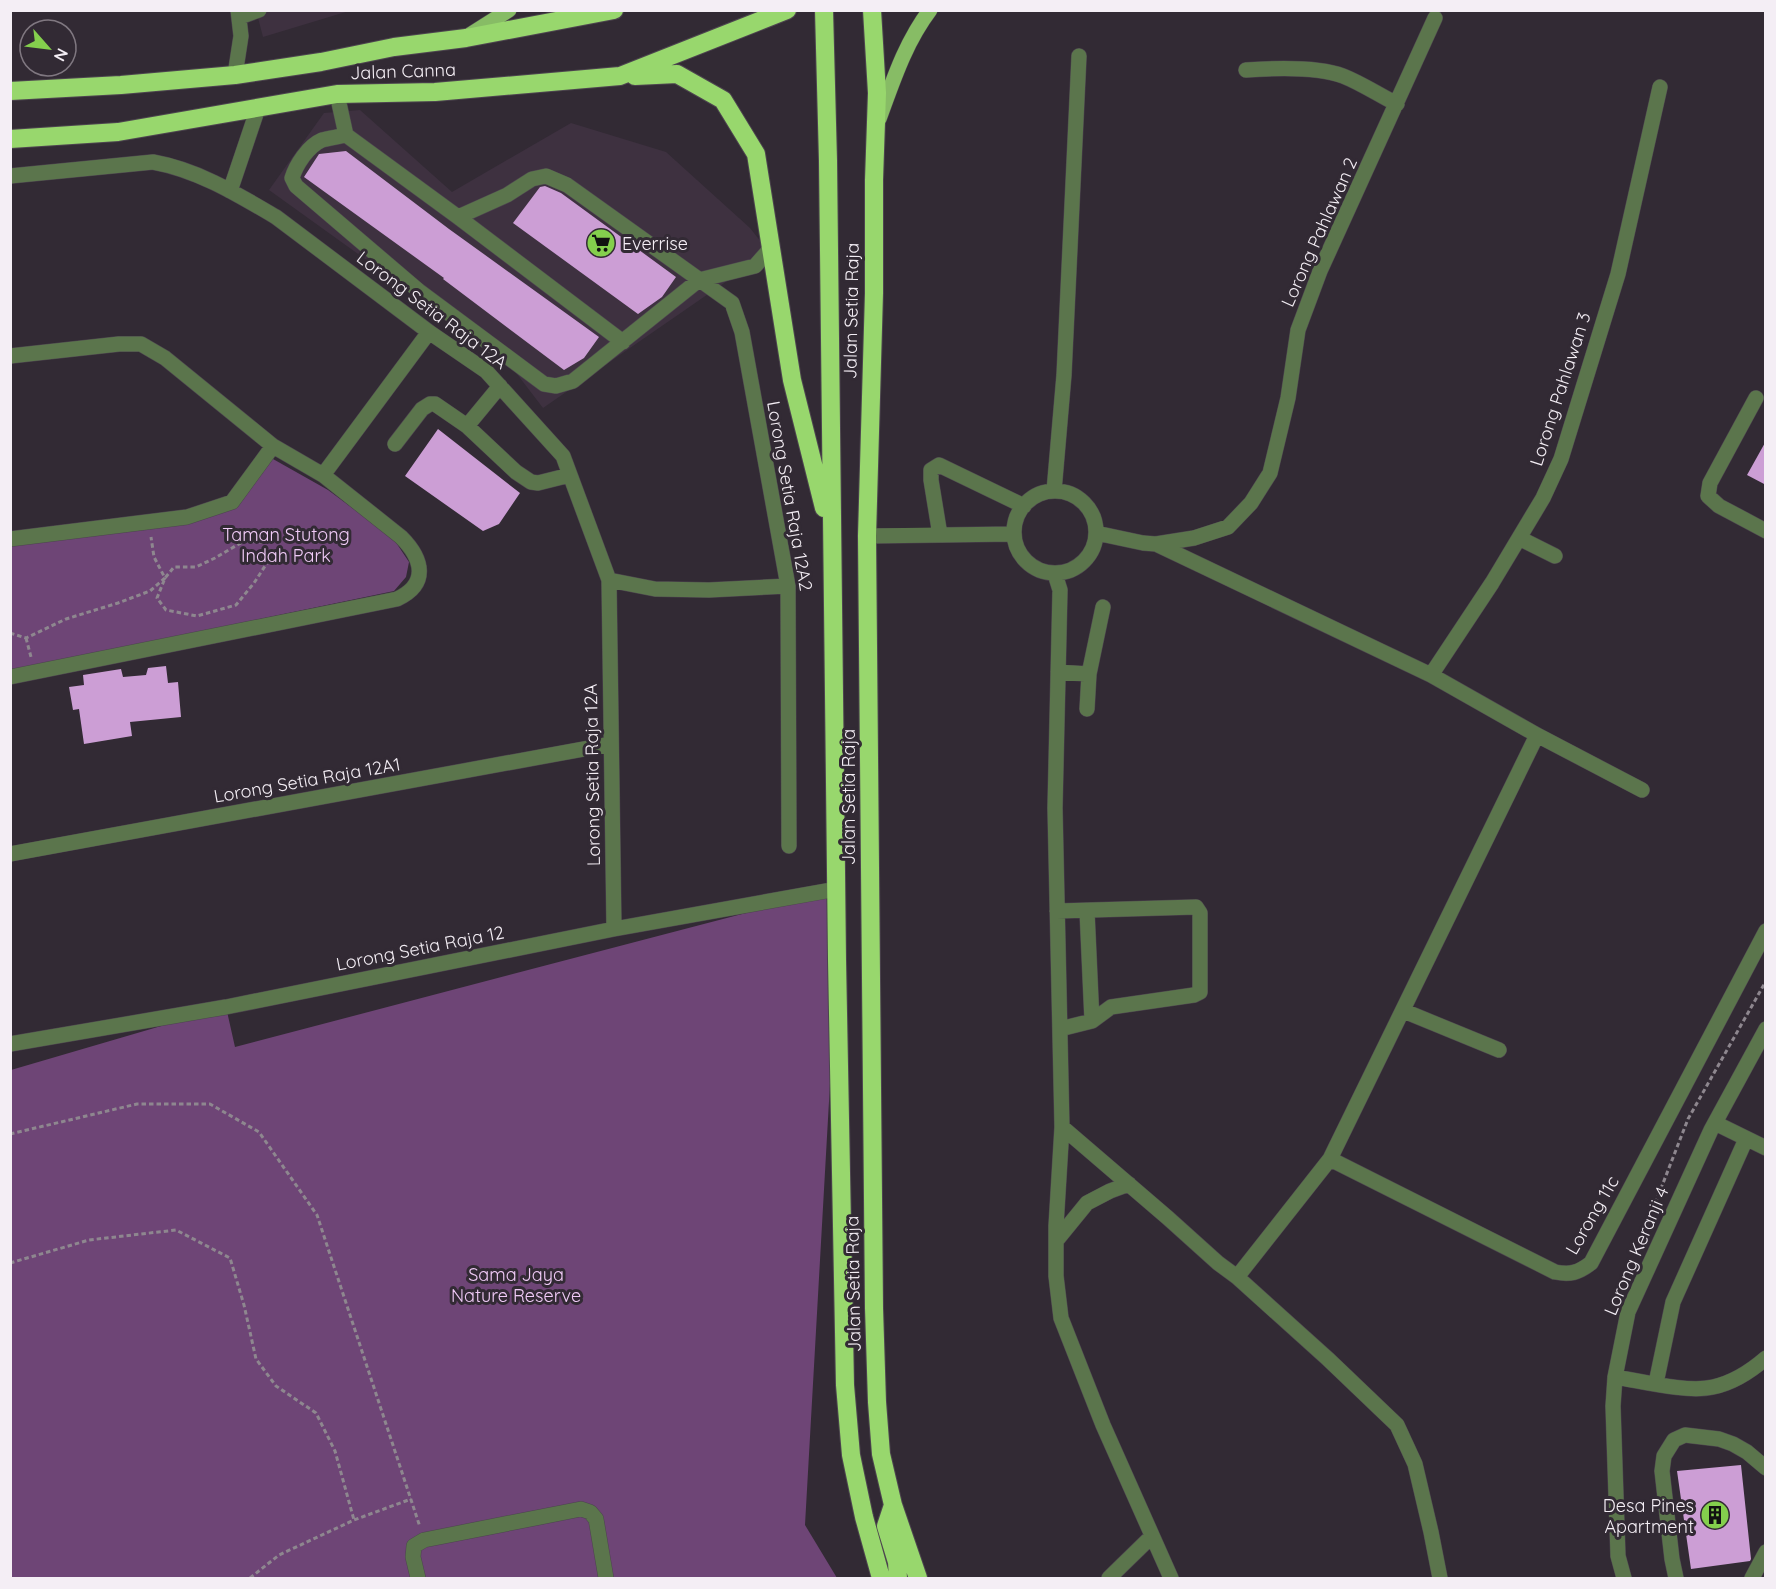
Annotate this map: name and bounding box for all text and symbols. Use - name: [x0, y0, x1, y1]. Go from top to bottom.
- north arrow: [18, 18, 78, 78]
- text: N: [50, 45, 73, 65]
- street label: Jalan Canna: [350, 58, 456, 84]
- street label: Lorong Pahlawan 2: [1276, 154, 1362, 310]
- supermarket icon: Everrise: [585, 227, 617, 259]
- place label: Everrise: [622, 232, 688, 255]
- street label: Jalan Setia Raja: [838, 243, 864, 379]
- street label: Lorong Setia Raja 12A: [352, 246, 512, 374]
- street label: Lorong Pahlawan 3: [1524, 309, 1596, 469]
- street label: Lorong Setia Raja 12A2: [762, 399, 818, 593]
- park label: Taman Stutong Indah Park: [222, 523, 350, 567]
- street label: Lorong Setia Raja 12A: [579, 683, 605, 866]
- street label: Jalan Setia Raja: [837, 729, 860, 865]
- street label: Lorong Setia Raja 12A1: [212, 752, 402, 808]
- street label: Lorong Setia Raja 12: [334, 920, 506, 976]
- street label: Lorong 11c: [1560, 1172, 1624, 1258]
- street label: Lorong Keranji 4: [1599, 1183, 1673, 1319]
- street label: Jalan Setia Raja: [840, 1216, 866, 1352]
- park label: Sama Jaya Nature Reserve: [451, 1263, 581, 1307]
- place label: Desa Pines Apartment: [1603, 1494, 1694, 1538]
- building icon: Desa Pines Apartment: [1699, 1499, 1731, 1531]

